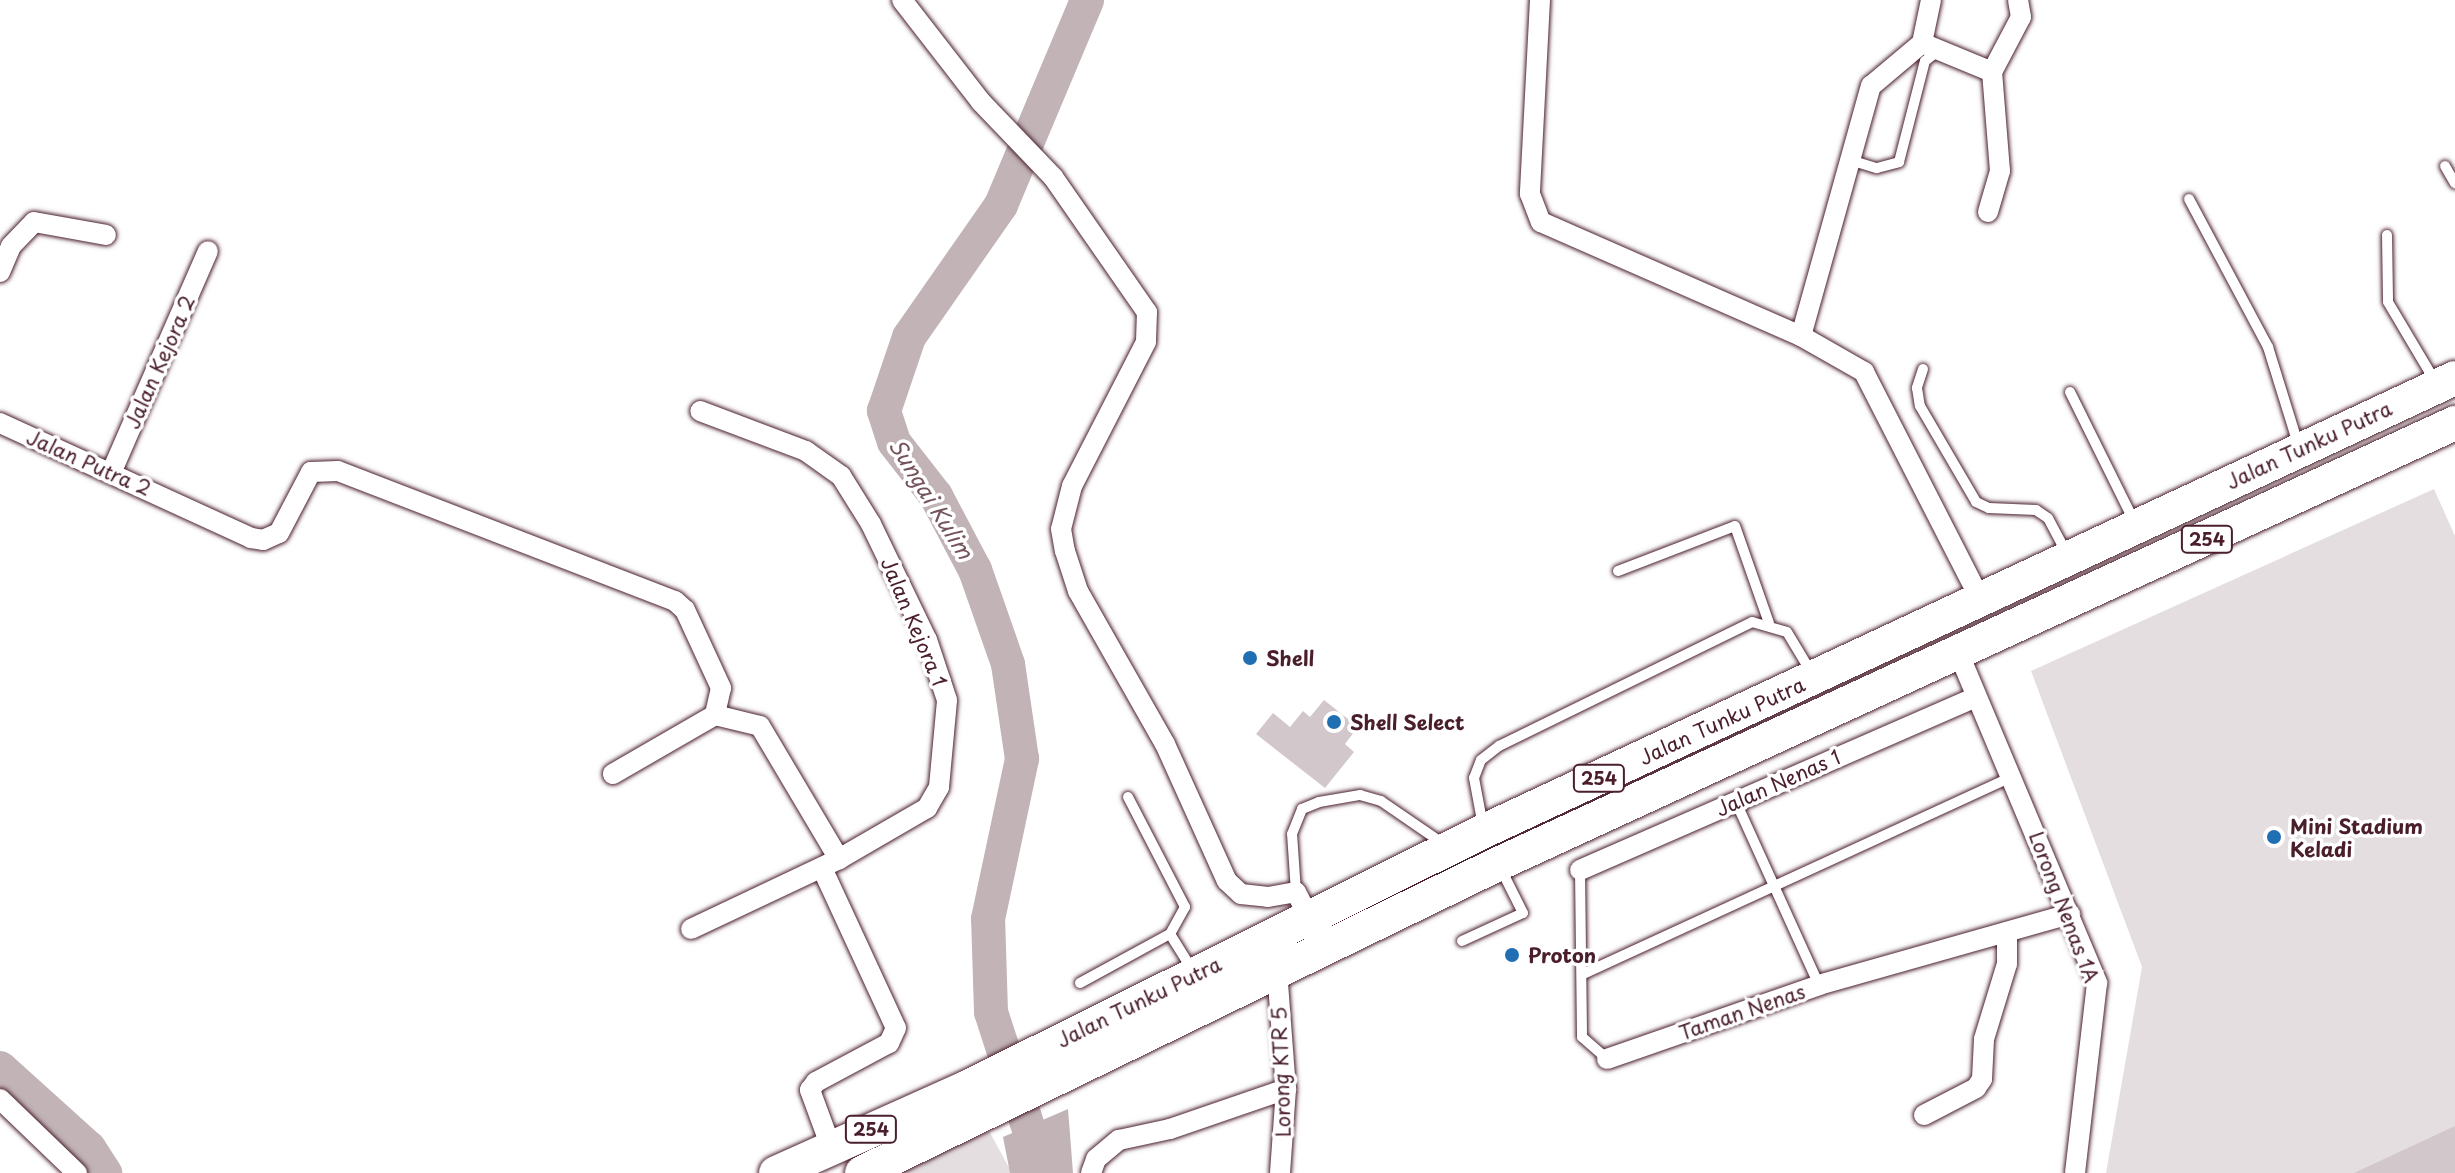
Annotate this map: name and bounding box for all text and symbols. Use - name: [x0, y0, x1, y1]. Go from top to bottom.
- street label: Jalan Kejora 2: [120, 292, 200, 432]
- street label: Jalan Tunku Putra: [2222, 396, 2396, 494]
- street label: Jalan Putra 2: [22, 425, 156, 501]
- water label: Sungai Kulim: [884, 432, 980, 564]
- road number: 254: [2179, 525, 2235, 553]
- street label: Jalan Kejora 1: [876, 554, 952, 690]
- place label: Shell: [1266, 646, 1314, 670]
- marker: Shell: [1241, 649, 1259, 667]
- street label: Jalan Tunku Putra: [1635, 672, 1809, 770]
- place label: Shell Select: [1350, 710, 1466, 734]
- marker: Shell Select: [1325, 713, 1343, 731]
- street label: Jalan Nenas 1: [1711, 744, 1845, 822]
- road number: 254: [1571, 764, 1627, 792]
- place label: Mini Stadium Keladi: [2290, 814, 2425, 861]
- street label: Lorong Nenas 1A: [2024, 828, 2104, 986]
- marker: Mini Stadium Keladi: [2265, 828, 2283, 846]
- place label: Proton: [1528, 943, 1596, 967]
- marker: Proton: [1503, 946, 1521, 964]
- street label: Jalan Tunku Putra: [1053, 952, 1225, 1052]
- street label: Taman Nenas: [1675, 979, 1809, 1045]
- street label: Lorong KTR 5: [1267, 1006, 1295, 1138]
- road number: 254: [843, 1115, 899, 1143]

